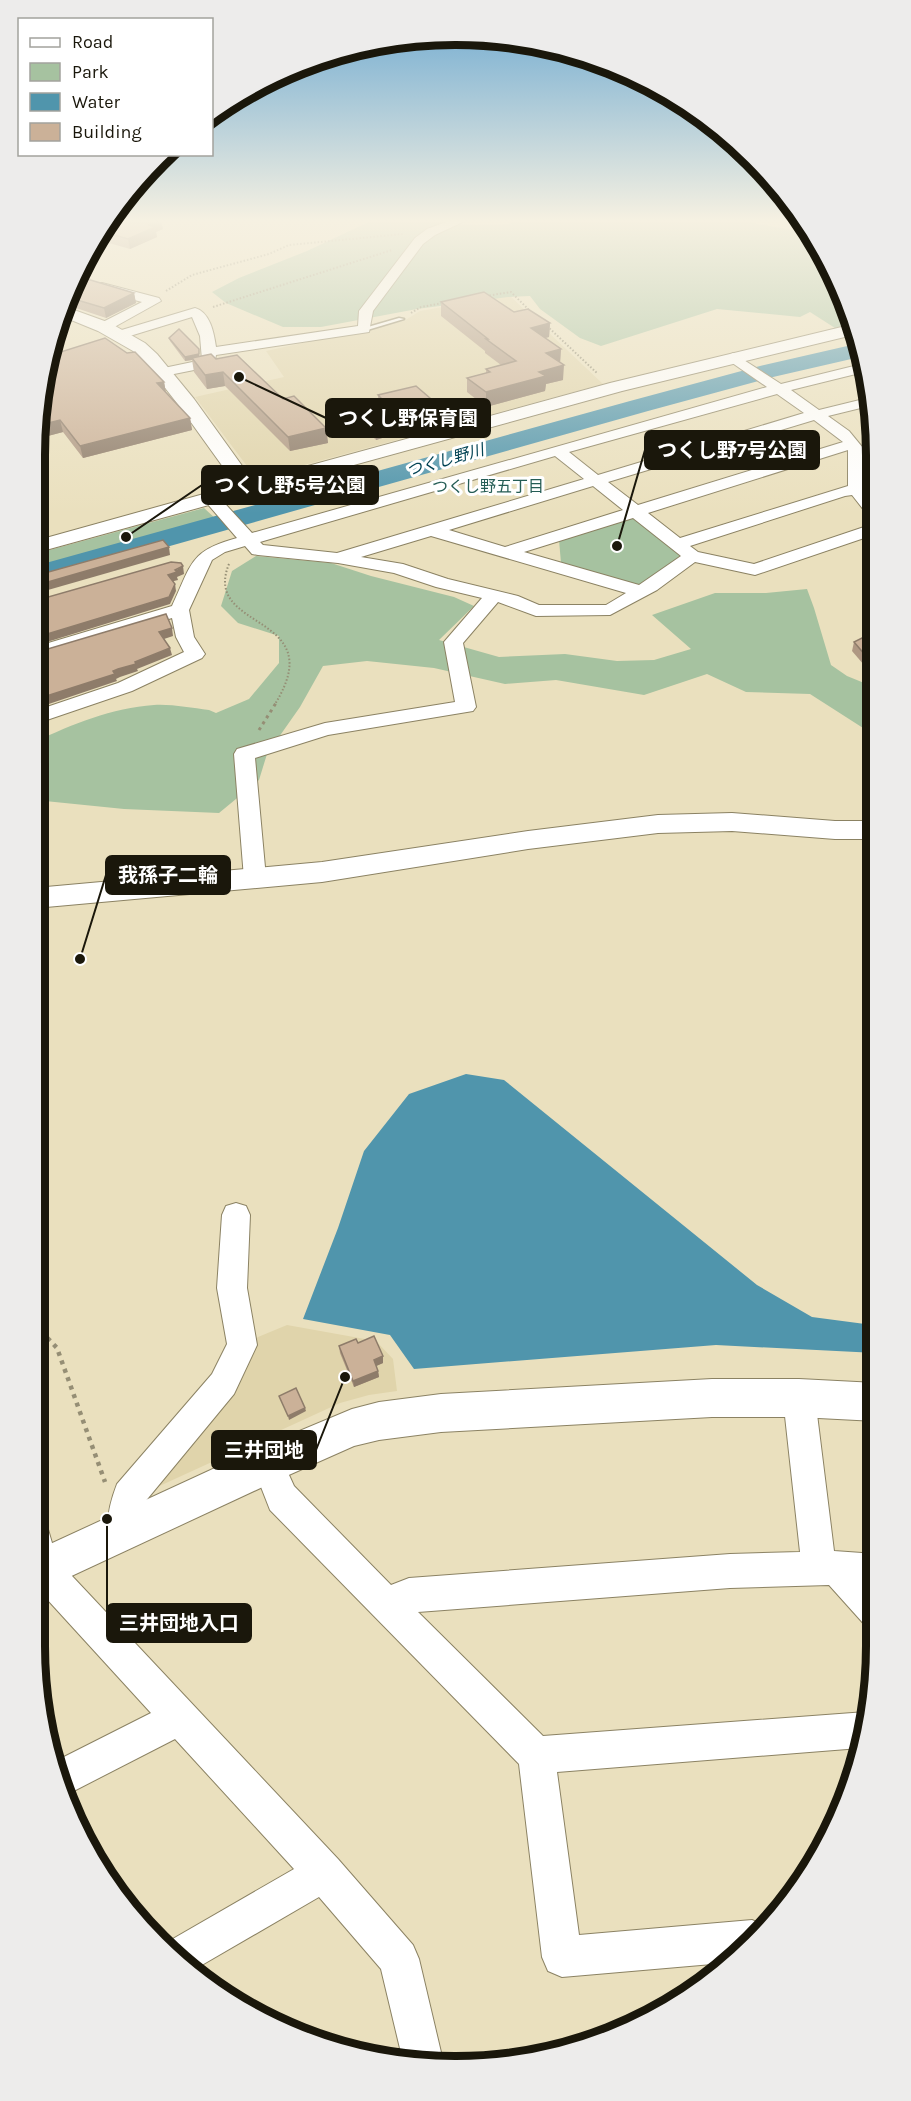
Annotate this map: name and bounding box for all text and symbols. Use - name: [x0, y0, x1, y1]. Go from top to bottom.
- legend: [18, 18, 213, 156]
- text: Road: [72, 31, 113, 53]
- text: Park: [72, 61, 109, 83]
- text: Water: [72, 91, 120, 113]
- text: Building: [72, 121, 142, 143]
- callout: つくし野保育園: [326, 399, 490, 437]
- text: つくし野保育園: [338, 407, 478, 430]
- callout: つくし野7号公園: [645, 431, 819, 469]
- water label: つくし野川: [404, 439, 488, 480]
- text: つくし野7号公園: [657, 439, 807, 462]
- callout: つくし野5号公園: [202, 466, 378, 504]
- text: つくし野5号公園: [214, 474, 366, 497]
- district label: つくし野五丁目: [432, 477, 544, 496]
- callout: 我孫子二輪: [106, 856, 230, 894]
- text: 我孫子二輪: [118, 864, 218, 887]
- callout: 三井団地: [212, 1431, 316, 1469]
- text: 三井団地: [224, 1439, 304, 1462]
- callout: 三井団地入口: [107, 1604, 251, 1642]
- text: 三井団地入口: [119, 1612, 239, 1635]

